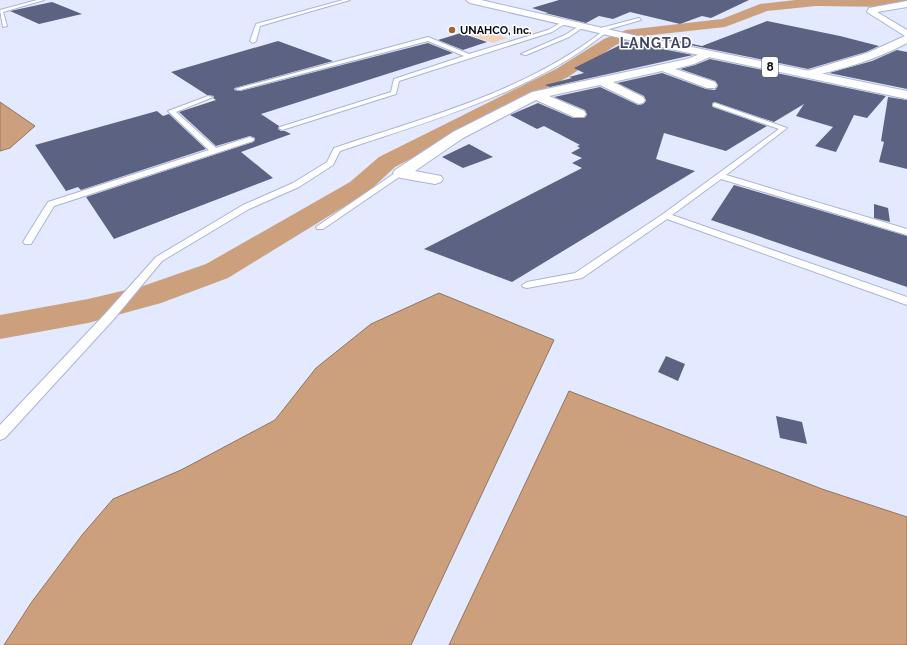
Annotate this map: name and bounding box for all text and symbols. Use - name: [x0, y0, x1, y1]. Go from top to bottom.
- place label: UNAHCO, Inc.: [460, 24, 532, 37]
- marker: UNAHCO, Inc.: [447, 25, 457, 35]
- district label: LANGTAD: [620, 35, 692, 51]
- road number: 8: [762, 57, 778, 77]

